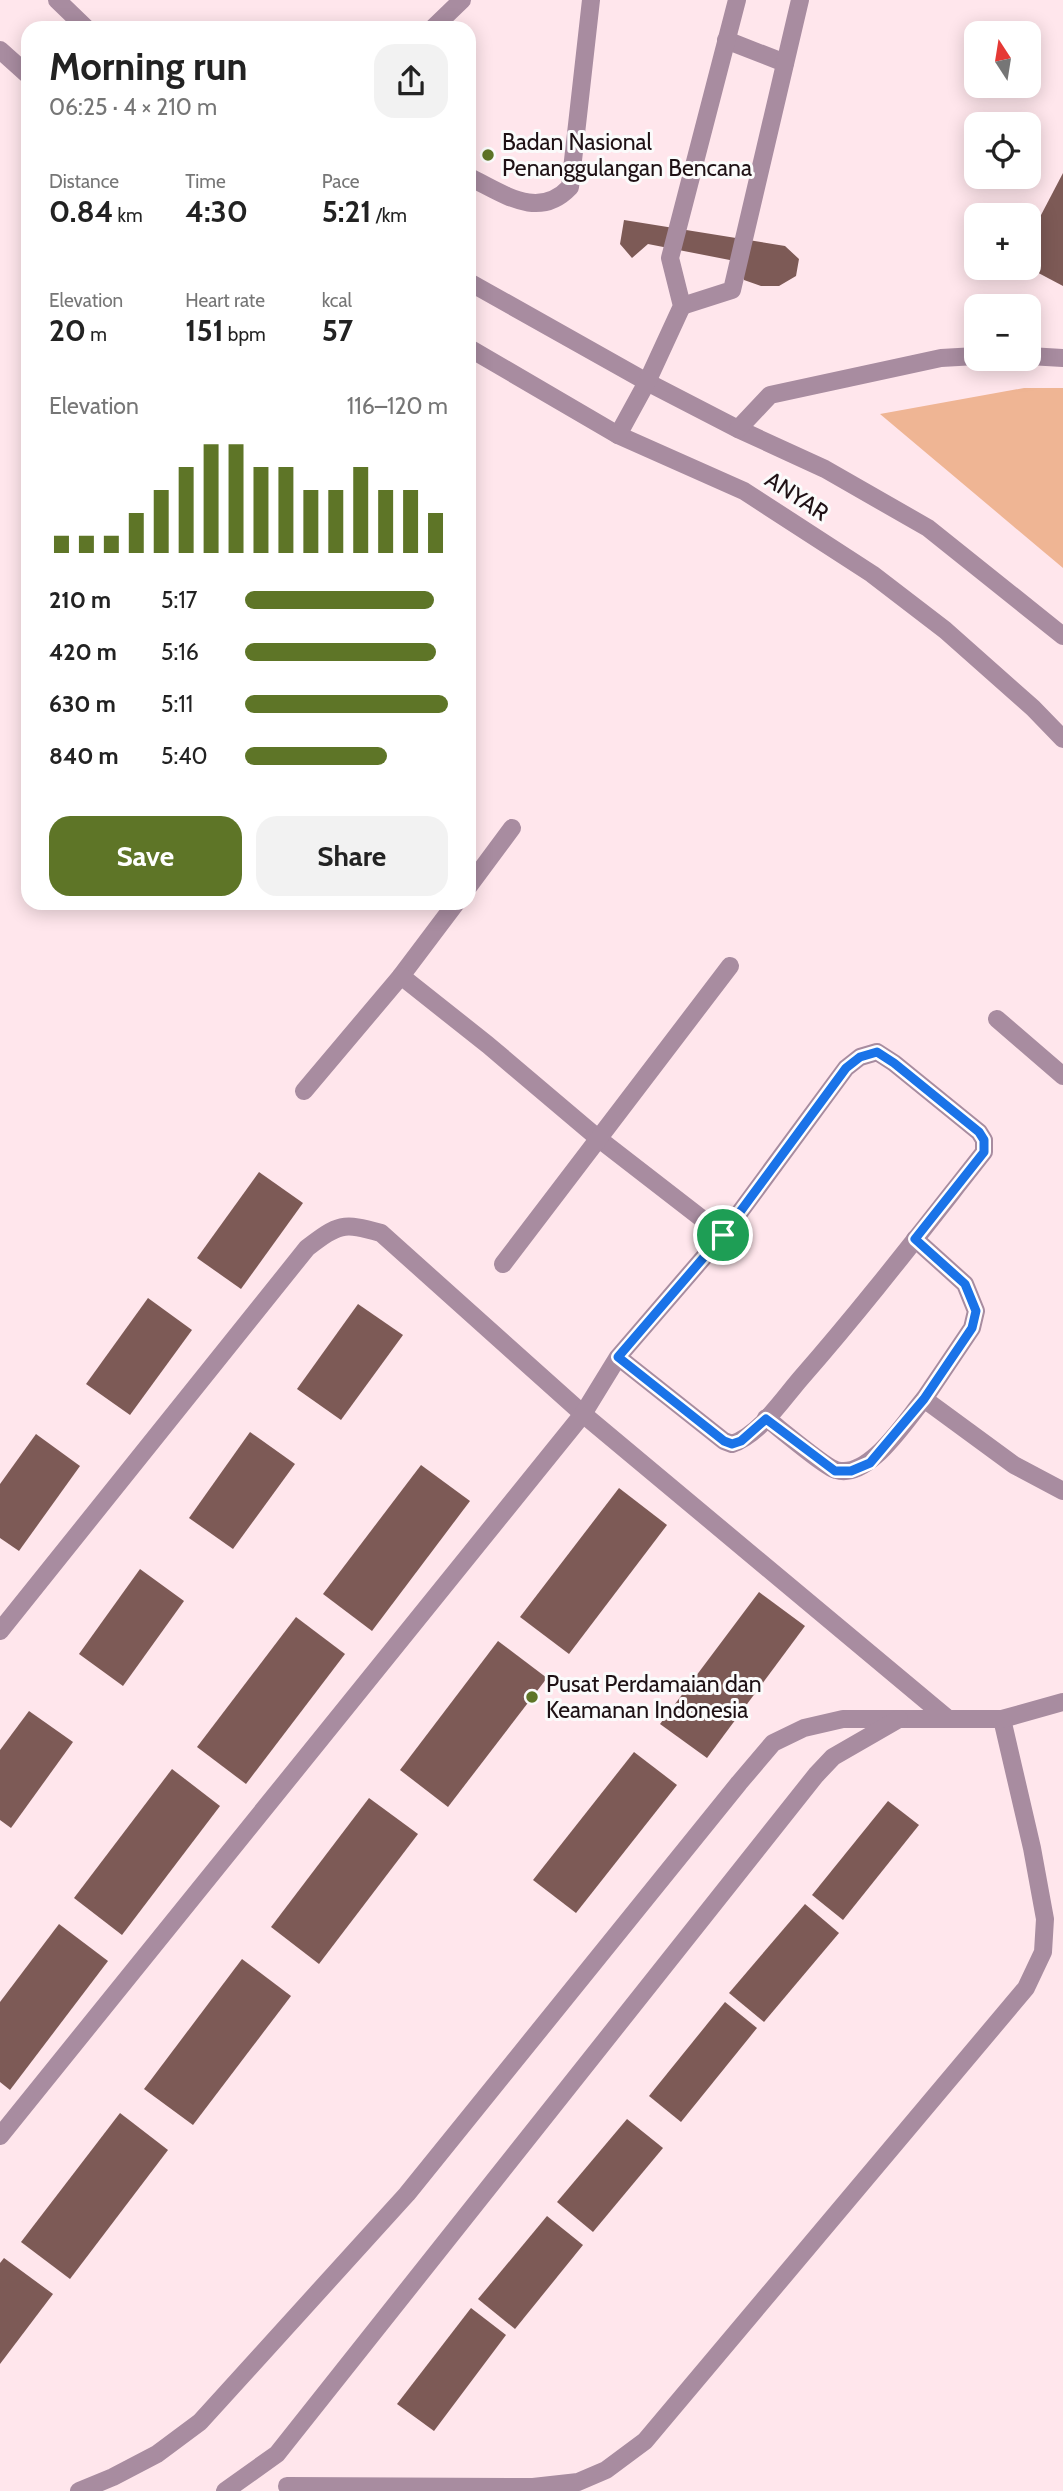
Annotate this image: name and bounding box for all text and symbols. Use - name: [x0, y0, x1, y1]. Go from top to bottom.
- north arrow: [964, 21, 1041, 98]
- map controls: [964, 21, 1041, 371]
- text: Morning run: [49, 43, 248, 90]
- button: share: [374, 44, 448, 118]
- text: 06:25 · 4 × 210 m: [49, 93, 217, 121]
- button: locate: [964, 112, 1041, 189]
- place label: Badan Nasional Penanggulangan Bencana: [502, 128, 752, 182]
- marker: Badan Nasional Penanggulangan Bencana: [480, 147, 496, 163]
- text: Distance: [49, 170, 119, 193]
- text: Time: [185, 170, 226, 193]
- text: Pace: [322, 170, 360, 193]
- text: 0.84: [49, 193, 113, 230]
- text: 4:30: [185, 193, 248, 230]
- text: 5:21: [322, 193, 371, 230]
- button: +: [964, 203, 1041, 280]
- text: km: [113, 204, 143, 227]
- text: /km: [371, 204, 407, 227]
- text: Elevation: [49, 289, 123, 312]
- text: Heart rate: [185, 289, 265, 312]
- text: kcal: [322, 289, 352, 312]
- button: −: [964, 294, 1041, 371]
- text: 20: [49, 312, 86, 349]
- text: 151: [185, 312, 224, 349]
- text: 57: [322, 312, 353, 349]
- text: m: [86, 323, 107, 346]
- text: bpm: [224, 323, 266, 346]
- text: Elevation: [49, 392, 139, 420]
- text: 116–120 m: [347, 392, 448, 420]
- street label: ANYAR: [760, 465, 834, 527]
- text: 210 m: [49, 586, 111, 614]
- text: 5:17: [161, 586, 197, 614]
- text: 420 m: [49, 638, 117, 666]
- text: 5:16: [161, 638, 199, 666]
- text: 630 m: [49, 690, 116, 718]
- text: 5:11: [161, 690, 193, 718]
- text: 840 m: [49, 742, 119, 770]
- text: 5:40: [161, 742, 208, 770]
- button: Save: [49, 816, 242, 896]
- button: Share: [256, 816, 448, 896]
- pin: [693, 1205, 753, 1265]
- icon: arrive: [704, 1216, 742, 1254]
- place label: Pusat Perdamaian dan Keamanan Indonesia: [546, 1670, 762, 1724]
- marker: Pusat Perdamaian dan Keamanan Indonesia: [524, 1689, 540, 1705]

